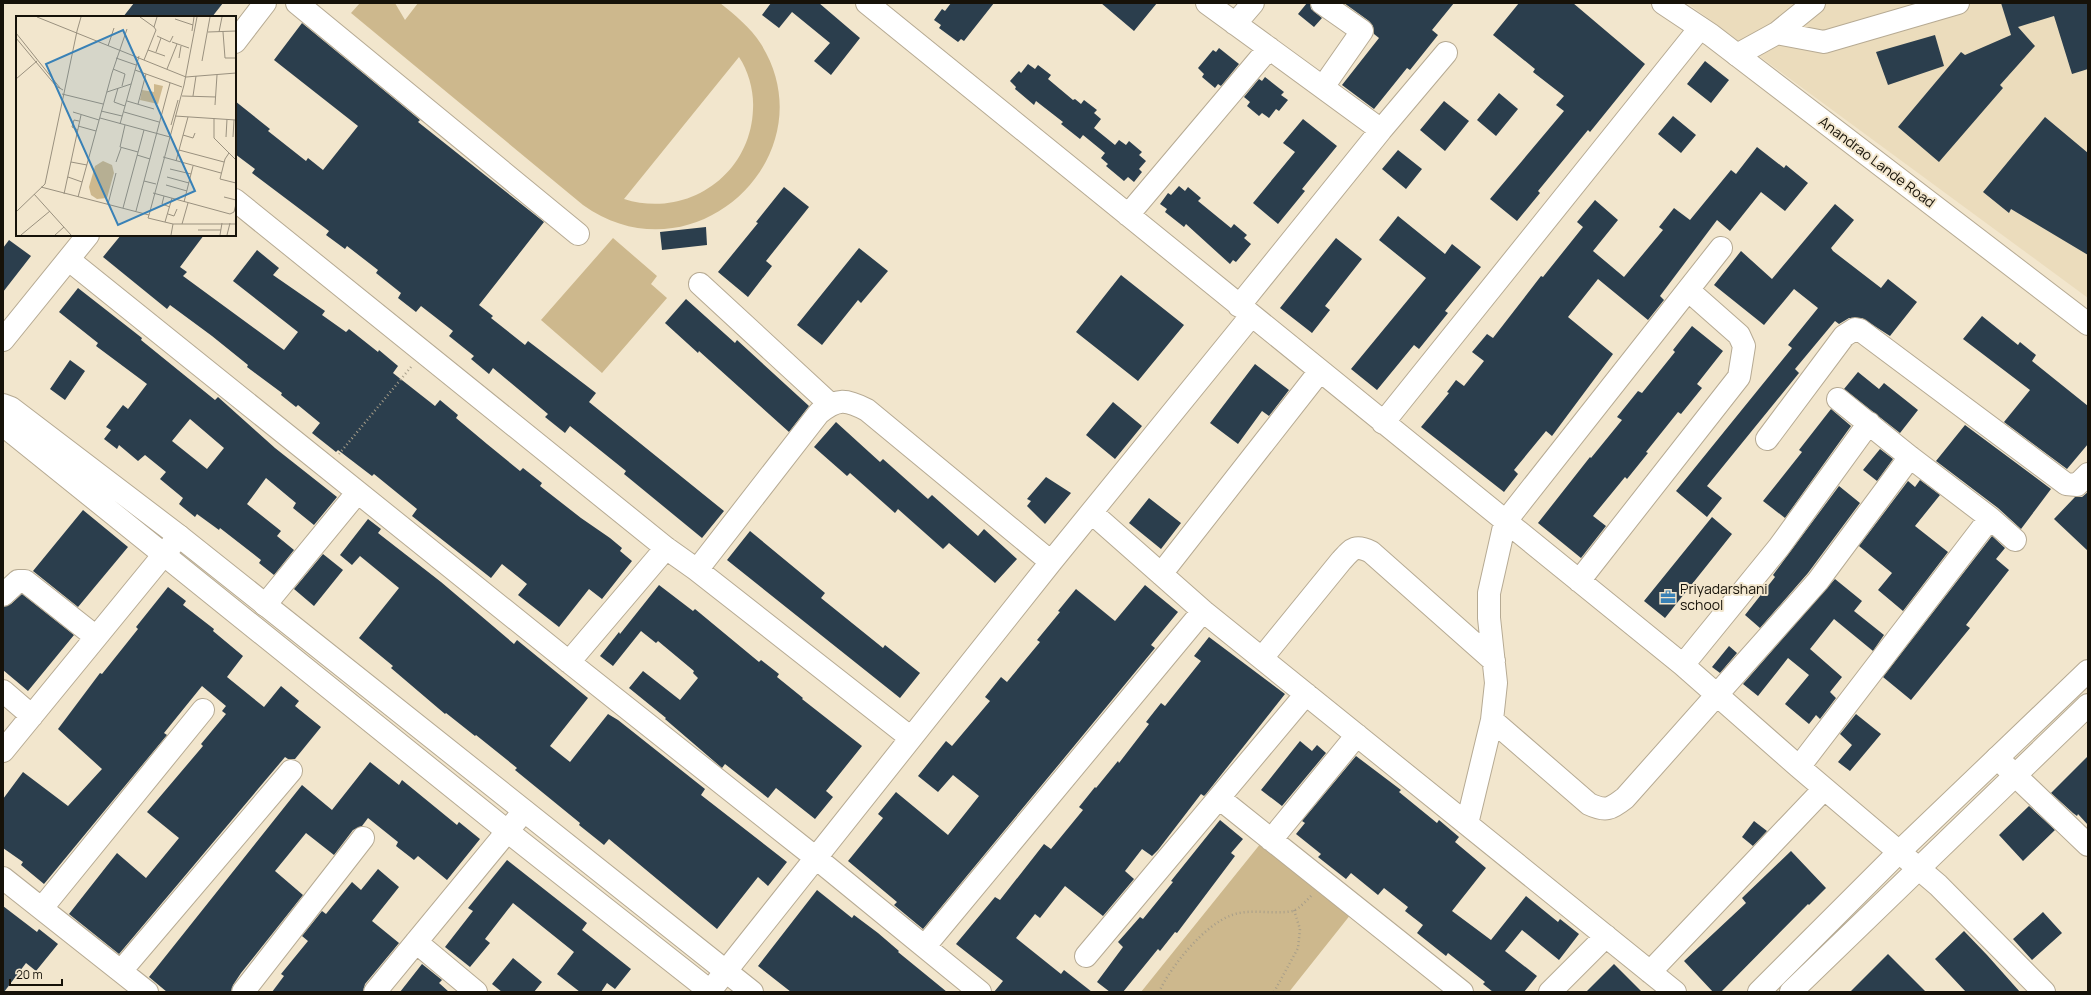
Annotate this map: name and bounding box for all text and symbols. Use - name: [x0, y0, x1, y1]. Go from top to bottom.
- inset map: [16, 16, 236, 236]
- street label: Anandrao Lande Road: [1815, 112, 1939, 212]
- place label: Priyadarshani school: [1680, 579, 1768, 614]
- office icon: Priyadarshani school: [1659, 588, 1677, 606]
- scale bar: [10, 961, 62, 987]
- text: 20 m: [16, 966, 43, 983]

